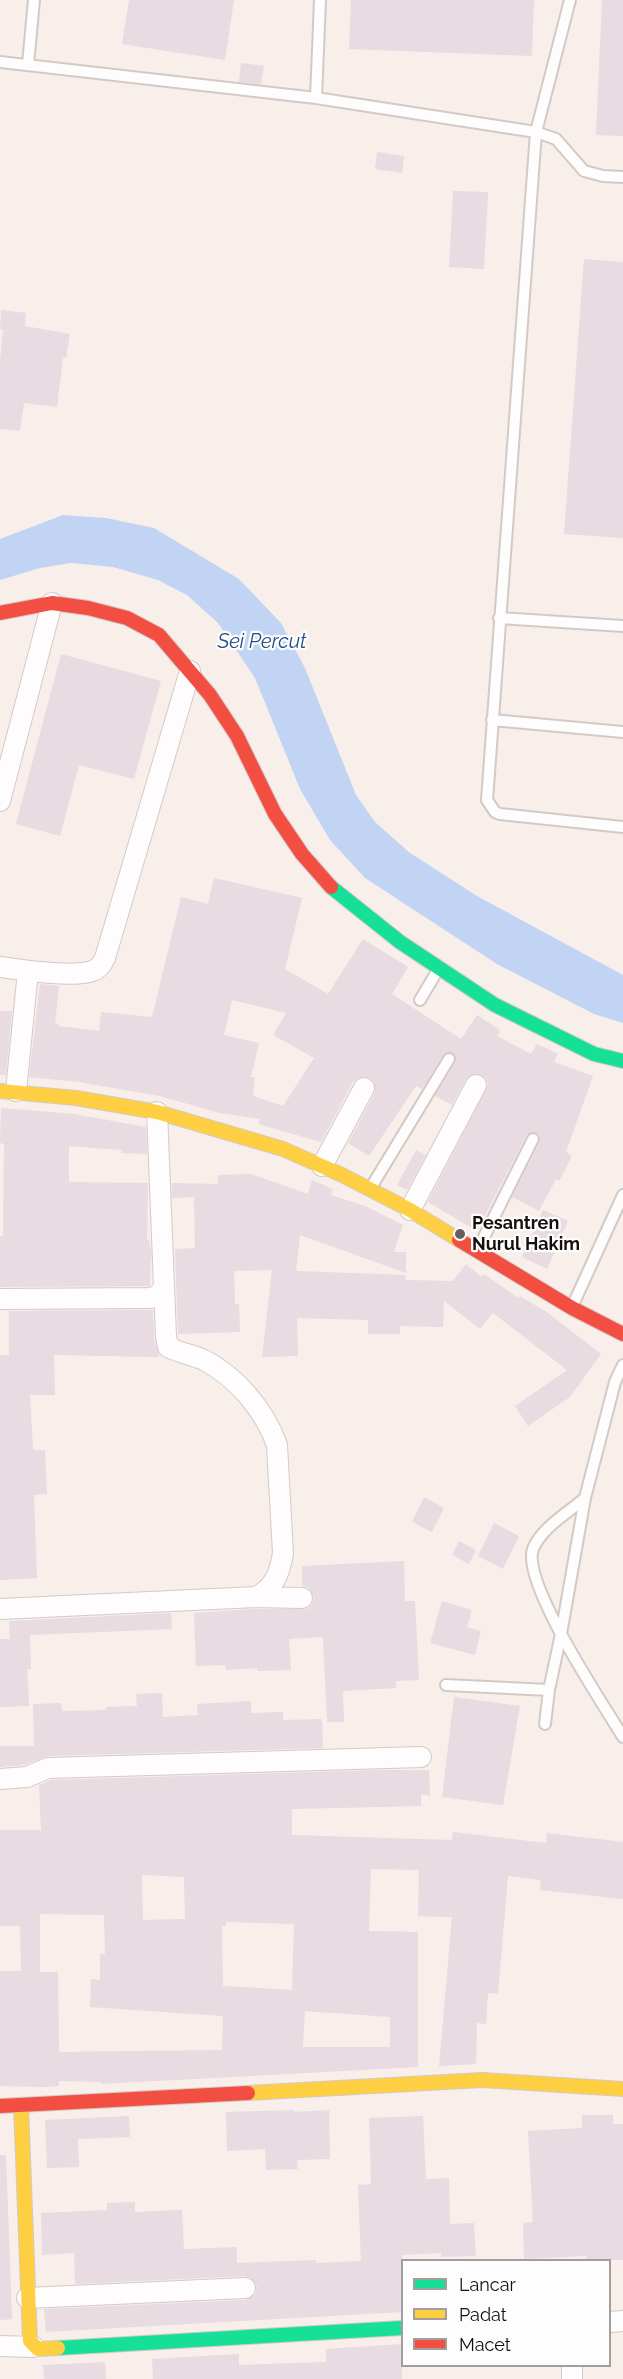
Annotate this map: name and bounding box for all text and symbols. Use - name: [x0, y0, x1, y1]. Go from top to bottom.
- water label: Sei Percut: [217, 630, 307, 654]
- place label: Pesantren Nurul Hakim: [472, 1213, 580, 1256]
- marker: Pesantren Nurul Hakim: [453, 1227, 467, 1241]
- legend: [401, 2259, 611, 2367]
- text: Lancar: [459, 2274, 516, 2295]
- text: Padat: [459, 2304, 507, 2325]
- text: Macet: [459, 2334, 511, 2355]

